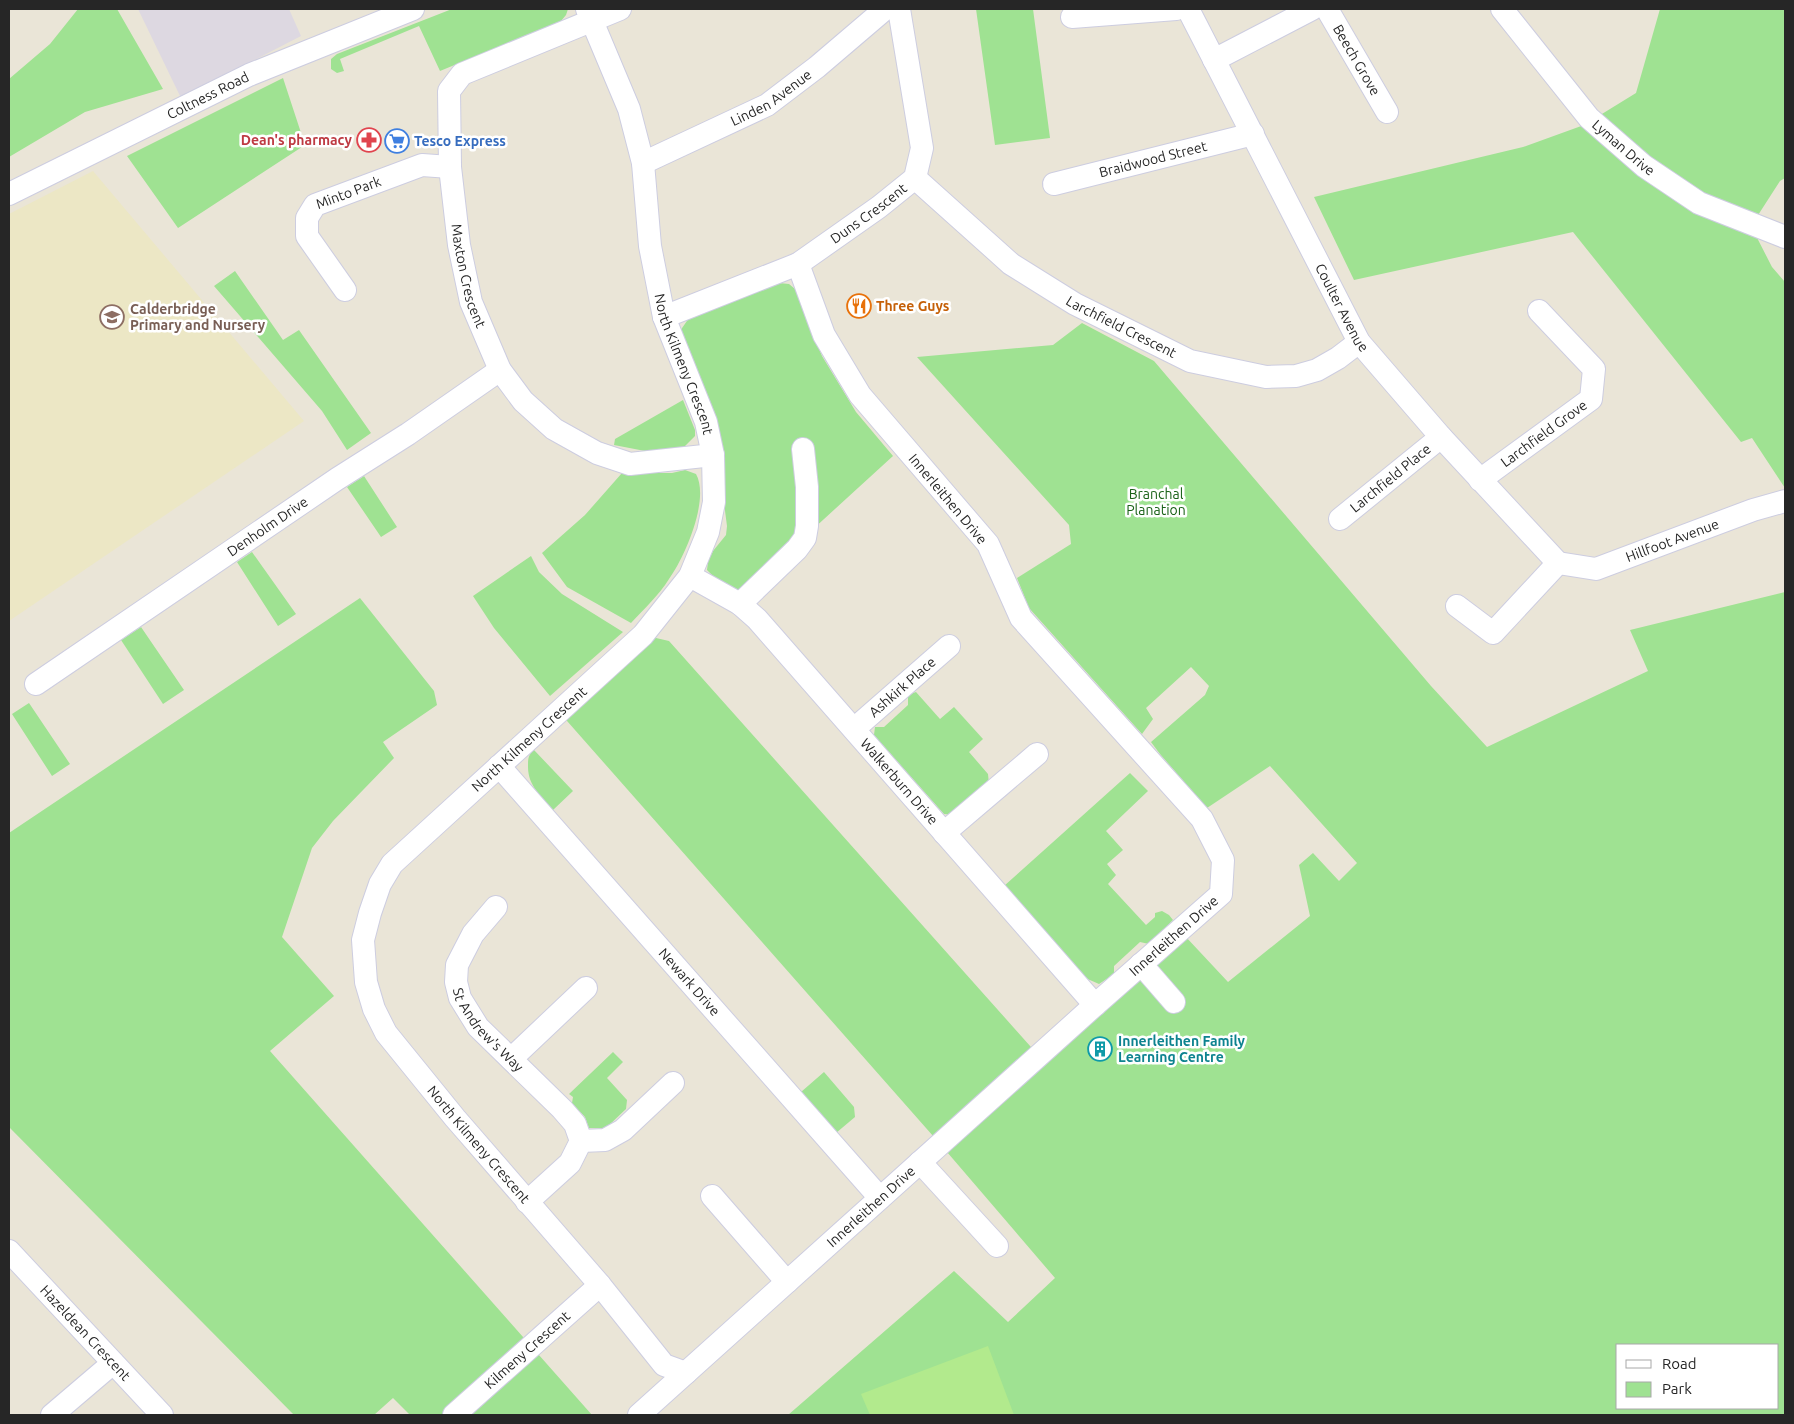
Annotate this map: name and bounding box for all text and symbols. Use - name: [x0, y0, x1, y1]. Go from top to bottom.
- street label: Beech Grove: [1330, 22, 1384, 98]
- street label: Linden Avenue: [728, 66, 814, 129]
- street label: Coltness Road: [164, 68, 251, 122]
- street label: Lyman Drive: [1589, 116, 1658, 179]
- pharmacy icon: Dean's pharmacy: [356, 127, 382, 153]
- supermarket icon: Tesco Express: [384, 128, 410, 154]
- place label: Dean's pharmacy: [241, 132, 353, 148]
- place label: Tesco Express: [414, 133, 506, 149]
- street label: Braidwood Street: [1097, 138, 1209, 180]
- street label: Minto Park: [314, 173, 383, 212]
- street label: Duns Crescent: [827, 180, 910, 247]
- street label: Maxton Crescent: [449, 223, 489, 331]
- street label: Coulter Avenue: [1312, 261, 1372, 355]
- street label: North Kilmeny Crescent: [652, 292, 717, 436]
- street label: Larchfield Crescent: [1063, 292, 1180, 361]
- restaurant icon: Three Guys: [846, 293, 872, 319]
- place label: Three Guys: [876, 298, 950, 314]
- place label: Calderbridge Primary and Nursery: [130, 301, 266, 333]
- school or university icon: Calderbridge Primary and Nursery: [99, 304, 125, 330]
- street label: Larchfield Grove: [1497, 397, 1590, 470]
- street label: Larchfield Place: [1347, 441, 1434, 516]
- street label: Innerleithen Drive: [906, 451, 990, 547]
- park label: Branchal Planation: [1126, 486, 1186, 518]
- street label: Denholm Drive: [224, 493, 311, 559]
- street label: Hillfoot Avenue: [1624, 516, 1721, 565]
- street label: Ashkirk Place: [866, 654, 939, 720]
- street label: North Kilmeny Crescent: [468, 683, 590, 795]
- street label: Walkerburn Drive: [857, 735, 941, 828]
- street label: Innerleithen Drive: [1126, 892, 1221, 979]
- street label: Newark Drive: [656, 945, 723, 1019]
- street label: St Andrew's Way: [450, 986, 527, 1075]
- place label: Innerleithen Family Learning Centre: [1118, 1033, 1246, 1065]
- building icon: Innerleithen Family Learning Centre: [1087, 1036, 1113, 1062]
- street label: North Kilmeny Crescent: [424, 1083, 534, 1207]
- street label: Innerleithen Drive: [824, 1163, 918, 1250]
- street label: Hazeldean Crescent: [37, 1282, 134, 1384]
- street label: Kilmeny Crescent: [481, 1307, 574, 1392]
- legend: [1616, 1344, 1779, 1409]
- text: Road: [1662, 1355, 1697, 1372]
- text: Park: [1662, 1380, 1692, 1397]

